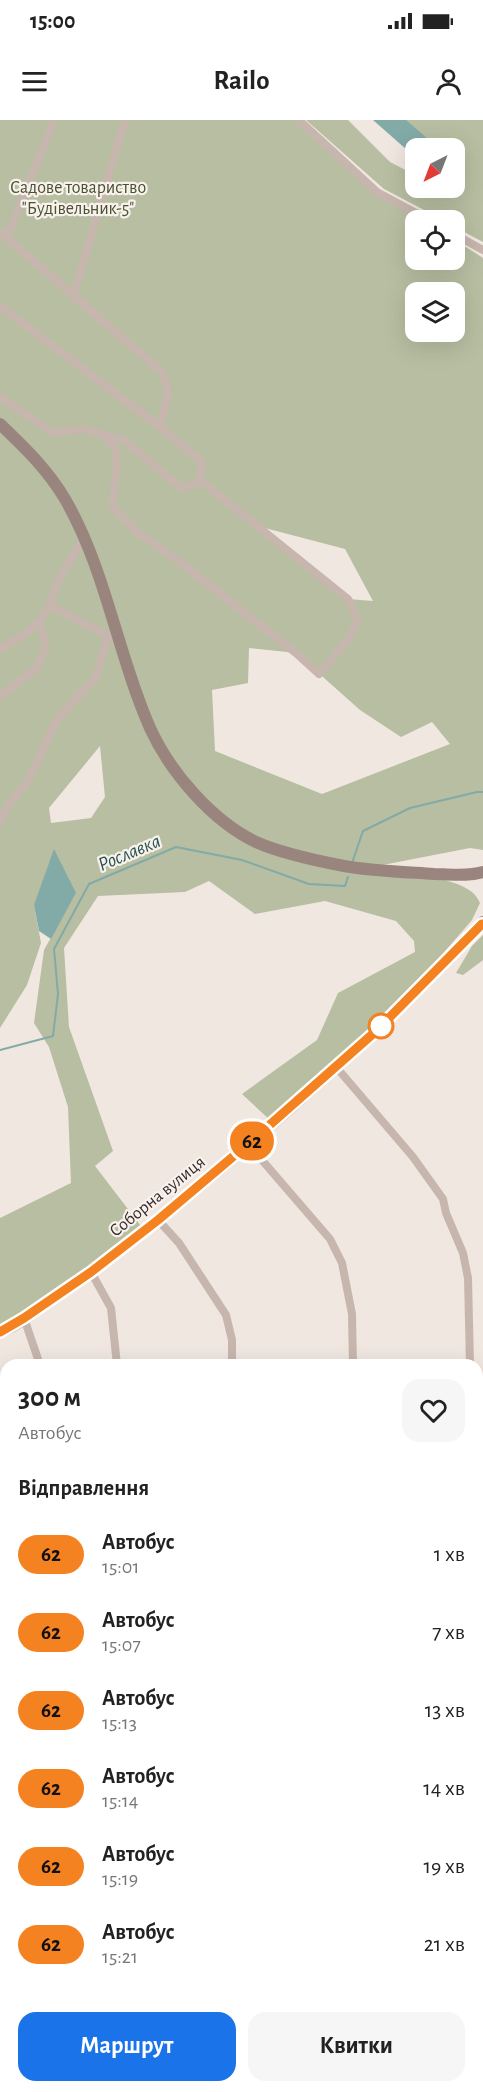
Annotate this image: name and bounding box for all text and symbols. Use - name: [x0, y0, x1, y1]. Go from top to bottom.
- text: 15:00: [30, 10, 75, 32]
- icon: menu: [18, 65, 51, 98]
- icon: person: [432, 65, 465, 98]
- text: Railo: [213, 67, 270, 94]
- north arrow: [405, 138, 465, 198]
- map controls: [405, 138, 465, 342]
- park label: Садове товариство "Будівельник-5": [10, 179, 146, 218]
- button: locate: [405, 210, 465, 270]
- button: layers: [405, 282, 465, 342]
- water label: Рославка: [95, 831, 163, 875]
- unlabelled marker: [368, 1013, 394, 1039]
- line badge: 62: [225, 1122, 279, 1160]
- text: 62: [242, 1131, 262, 1152]
- street label: Соборна вулиця: [106, 1152, 209, 1241]
- button: heart: [402, 1379, 465, 1442]
- text: 300 м: [18, 1384, 81, 1412]
- text: Автобус: [18, 1423, 82, 1443]
- text: Відправлення: [18, 1477, 149, 1499]
- text: Автобус: [102, 1531, 175, 1553]
- text: 1 хв: [434, 1543, 465, 1565]
- text: 62: [41, 1544, 61, 1565]
- text: 15:01: [102, 1557, 139, 1577]
- text: Автобус: [102, 1609, 175, 1631]
- text: 7 хв: [432, 1621, 465, 1643]
- text: 62: [41, 1622, 61, 1643]
- text: 15:07: [102, 1635, 141, 1655]
- text: Автобус: [102, 1687, 175, 1709]
- text: 13 хв: [425, 1699, 465, 1721]
- text: 62: [41, 1700, 61, 1721]
- text: 15:13: [102, 1713, 137, 1733]
- text: Автобус: [102, 1765, 175, 1787]
- text: 14 хв: [423, 1777, 465, 1799]
- text: 62: [41, 1778, 61, 1799]
- text: 15:14: [102, 1791, 138, 1811]
- text: Автобус: [102, 1843, 175, 1865]
- text: 19 хв: [424, 1855, 465, 1877]
- text: 62: [41, 1856, 61, 1877]
- text: 15:19: [102, 1869, 138, 1889]
- text: Автобус: [102, 1921, 175, 1943]
- text: 21 хв: [424, 1933, 465, 1955]
- text: 62: [41, 1934, 61, 1955]
- text: 15:21: [102, 1947, 138, 1967]
- button: Маршрут: [18, 2012, 236, 2081]
- button: Квитки: [248, 2012, 465, 2081]

